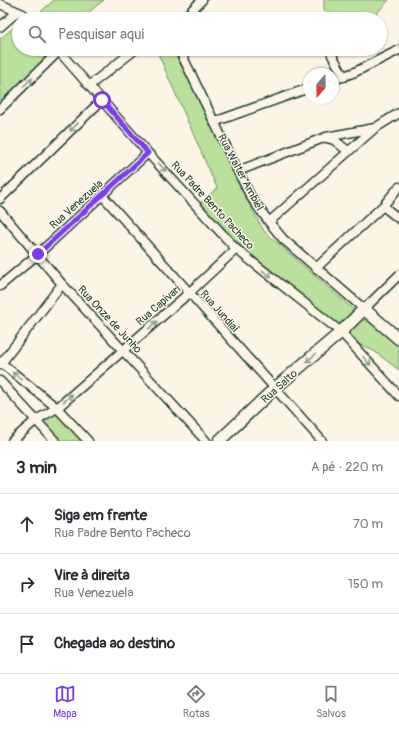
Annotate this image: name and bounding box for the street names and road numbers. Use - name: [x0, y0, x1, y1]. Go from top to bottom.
- street label: Rua Walter Ambiel: [215, 132, 266, 213]
- street label: Rua Padre Bento Pacheco: [168, 159, 257, 252]
- street label: Rua Venezuela: [47, 177, 106, 232]
- street label: Rua Capivari: [133, 282, 183, 328]
- street label: Rua Onze de Junho: [75, 283, 144, 356]
- street label: Rua Jundiaí: [197, 288, 242, 335]
- street label: Rua Salto: [259, 367, 300, 406]

